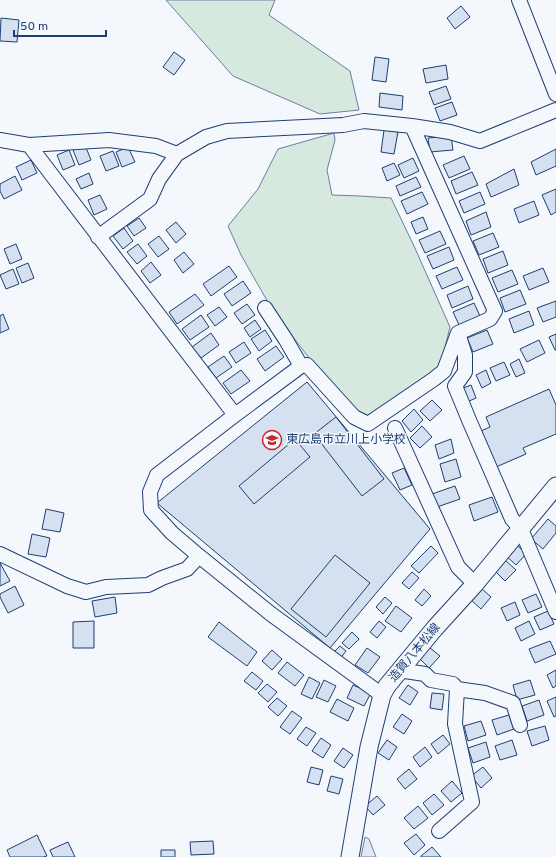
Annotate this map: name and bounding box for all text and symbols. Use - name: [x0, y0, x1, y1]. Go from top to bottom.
- scale bar: [14, 12, 106, 38]
- text: 50 m: [20, 19, 48, 35]
- school or university icon: 東広島市立川上小学校: [261, 429, 283, 451]
- place label: 東広島市立川上小学校: [286, 432, 406, 448]
- street label: 造賀八本松線: [386, 620, 444, 686]

